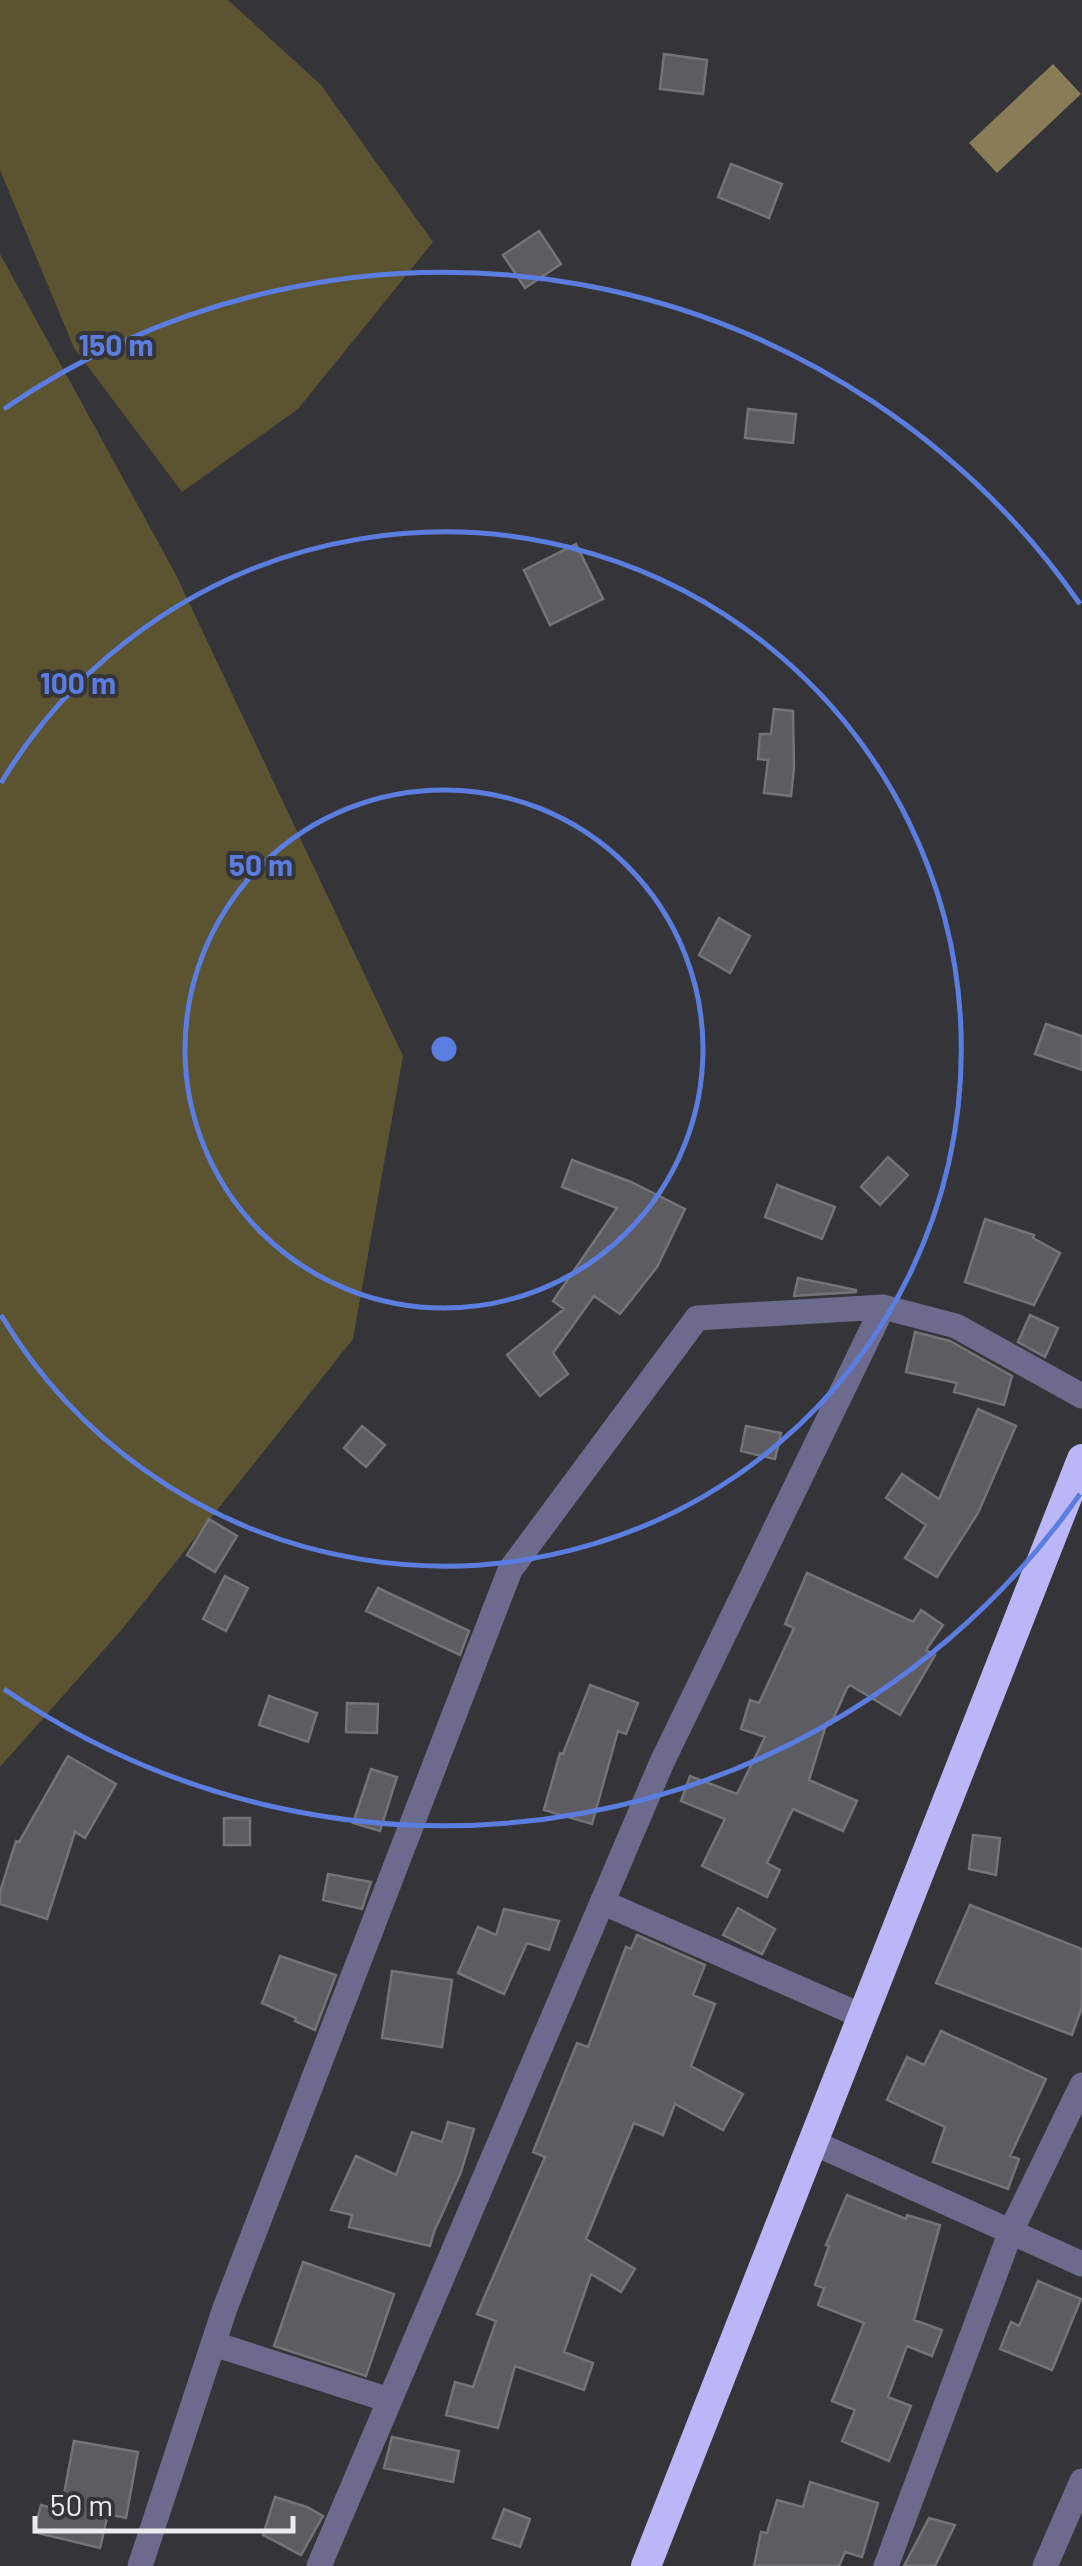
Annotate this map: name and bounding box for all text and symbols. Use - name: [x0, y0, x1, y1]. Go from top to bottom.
- text: 150 m: [79, 326, 153, 362]
- text: 100 m: [40, 664, 116, 700]
- text: 50 m: [229, 846, 293, 882]
- centre of rings: [426, 1031, 462, 1067]
- scale bar: [35, 2471, 292, 2533]
- text: 50 m: [50, 2486, 113, 2522]

